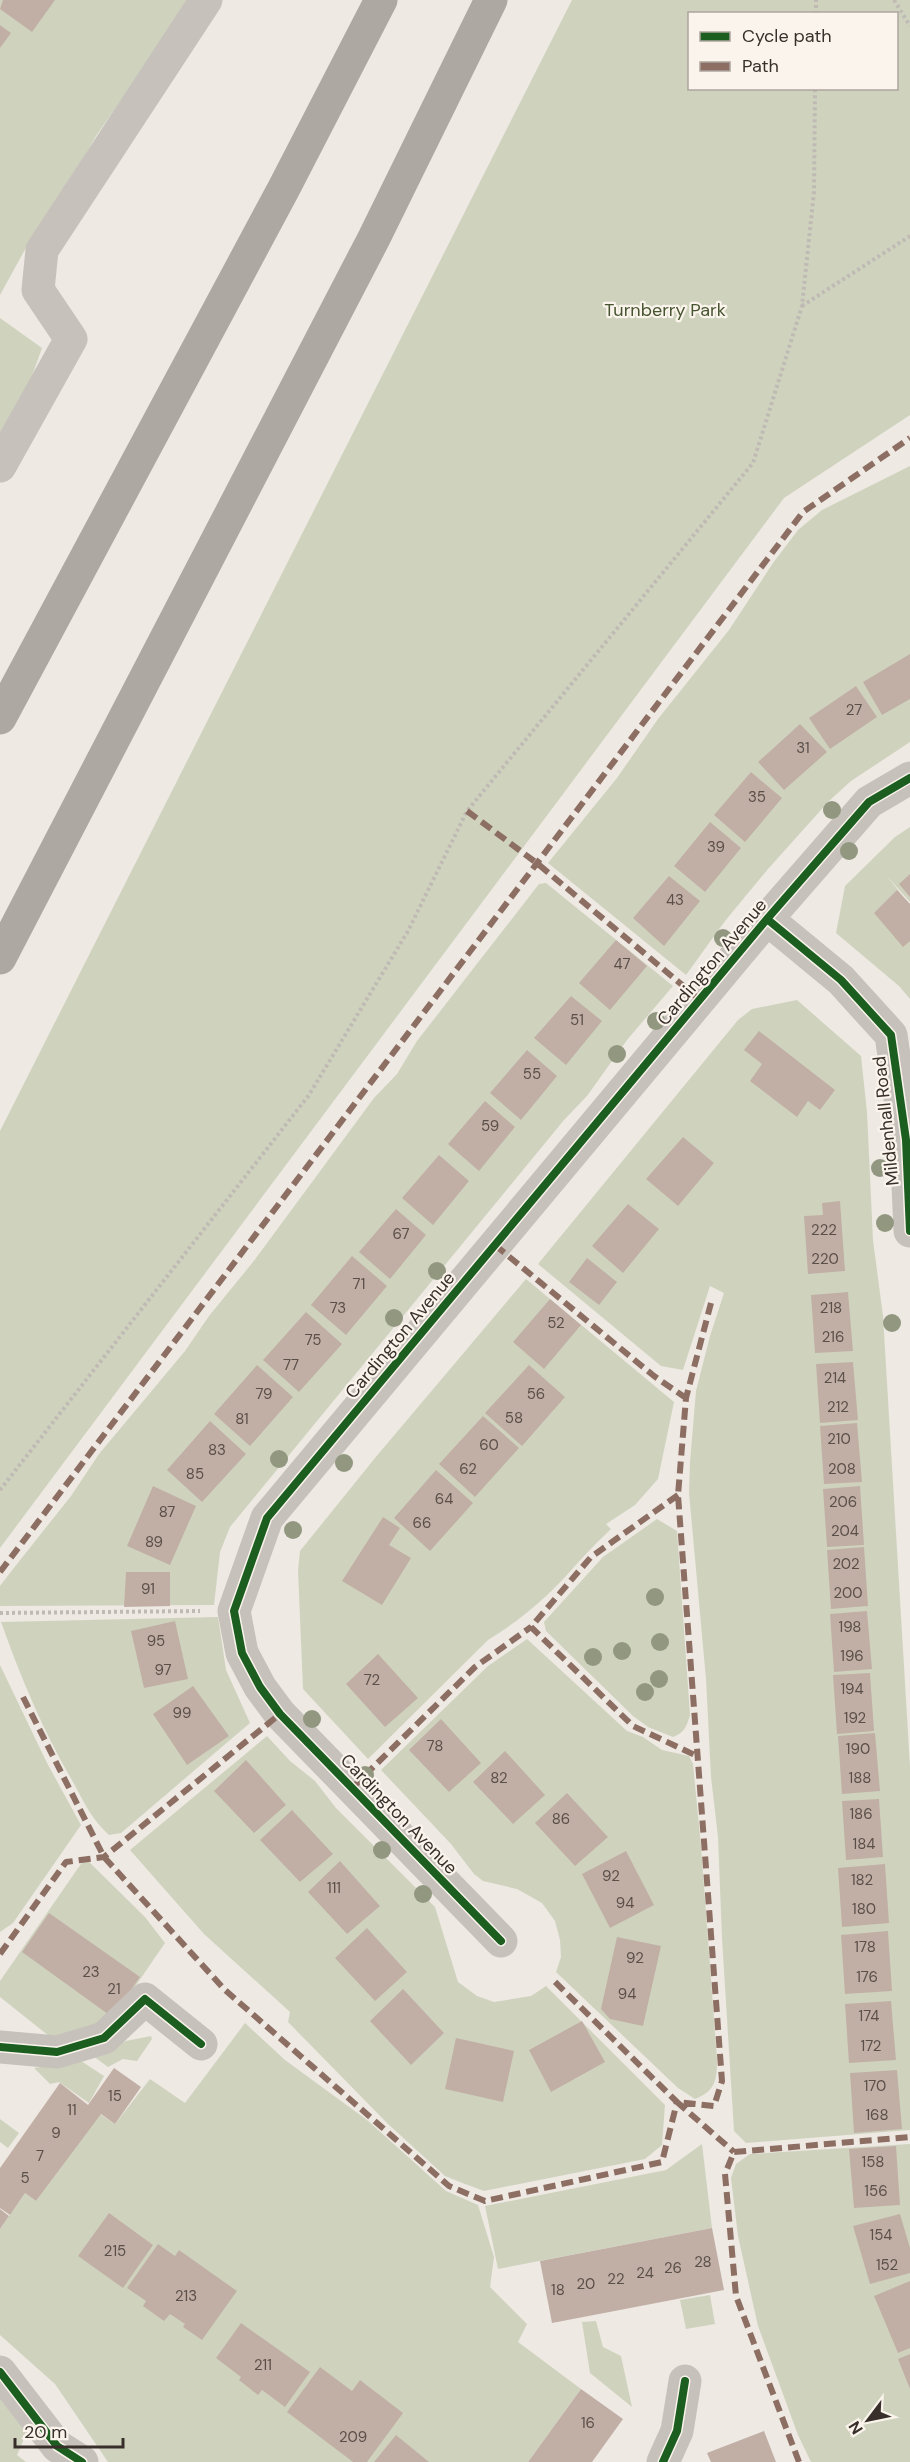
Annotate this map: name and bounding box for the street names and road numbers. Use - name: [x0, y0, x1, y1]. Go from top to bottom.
- street label: Cardington Avenue: [652, 893, 772, 1031]
- street label: Mildenhall Road: [867, 1055, 905, 1187]
- street label: Cardington Avenue: [340, 1266, 460, 1404]
- street label: Cardington Avenue: [335, 1749, 463, 1879]

